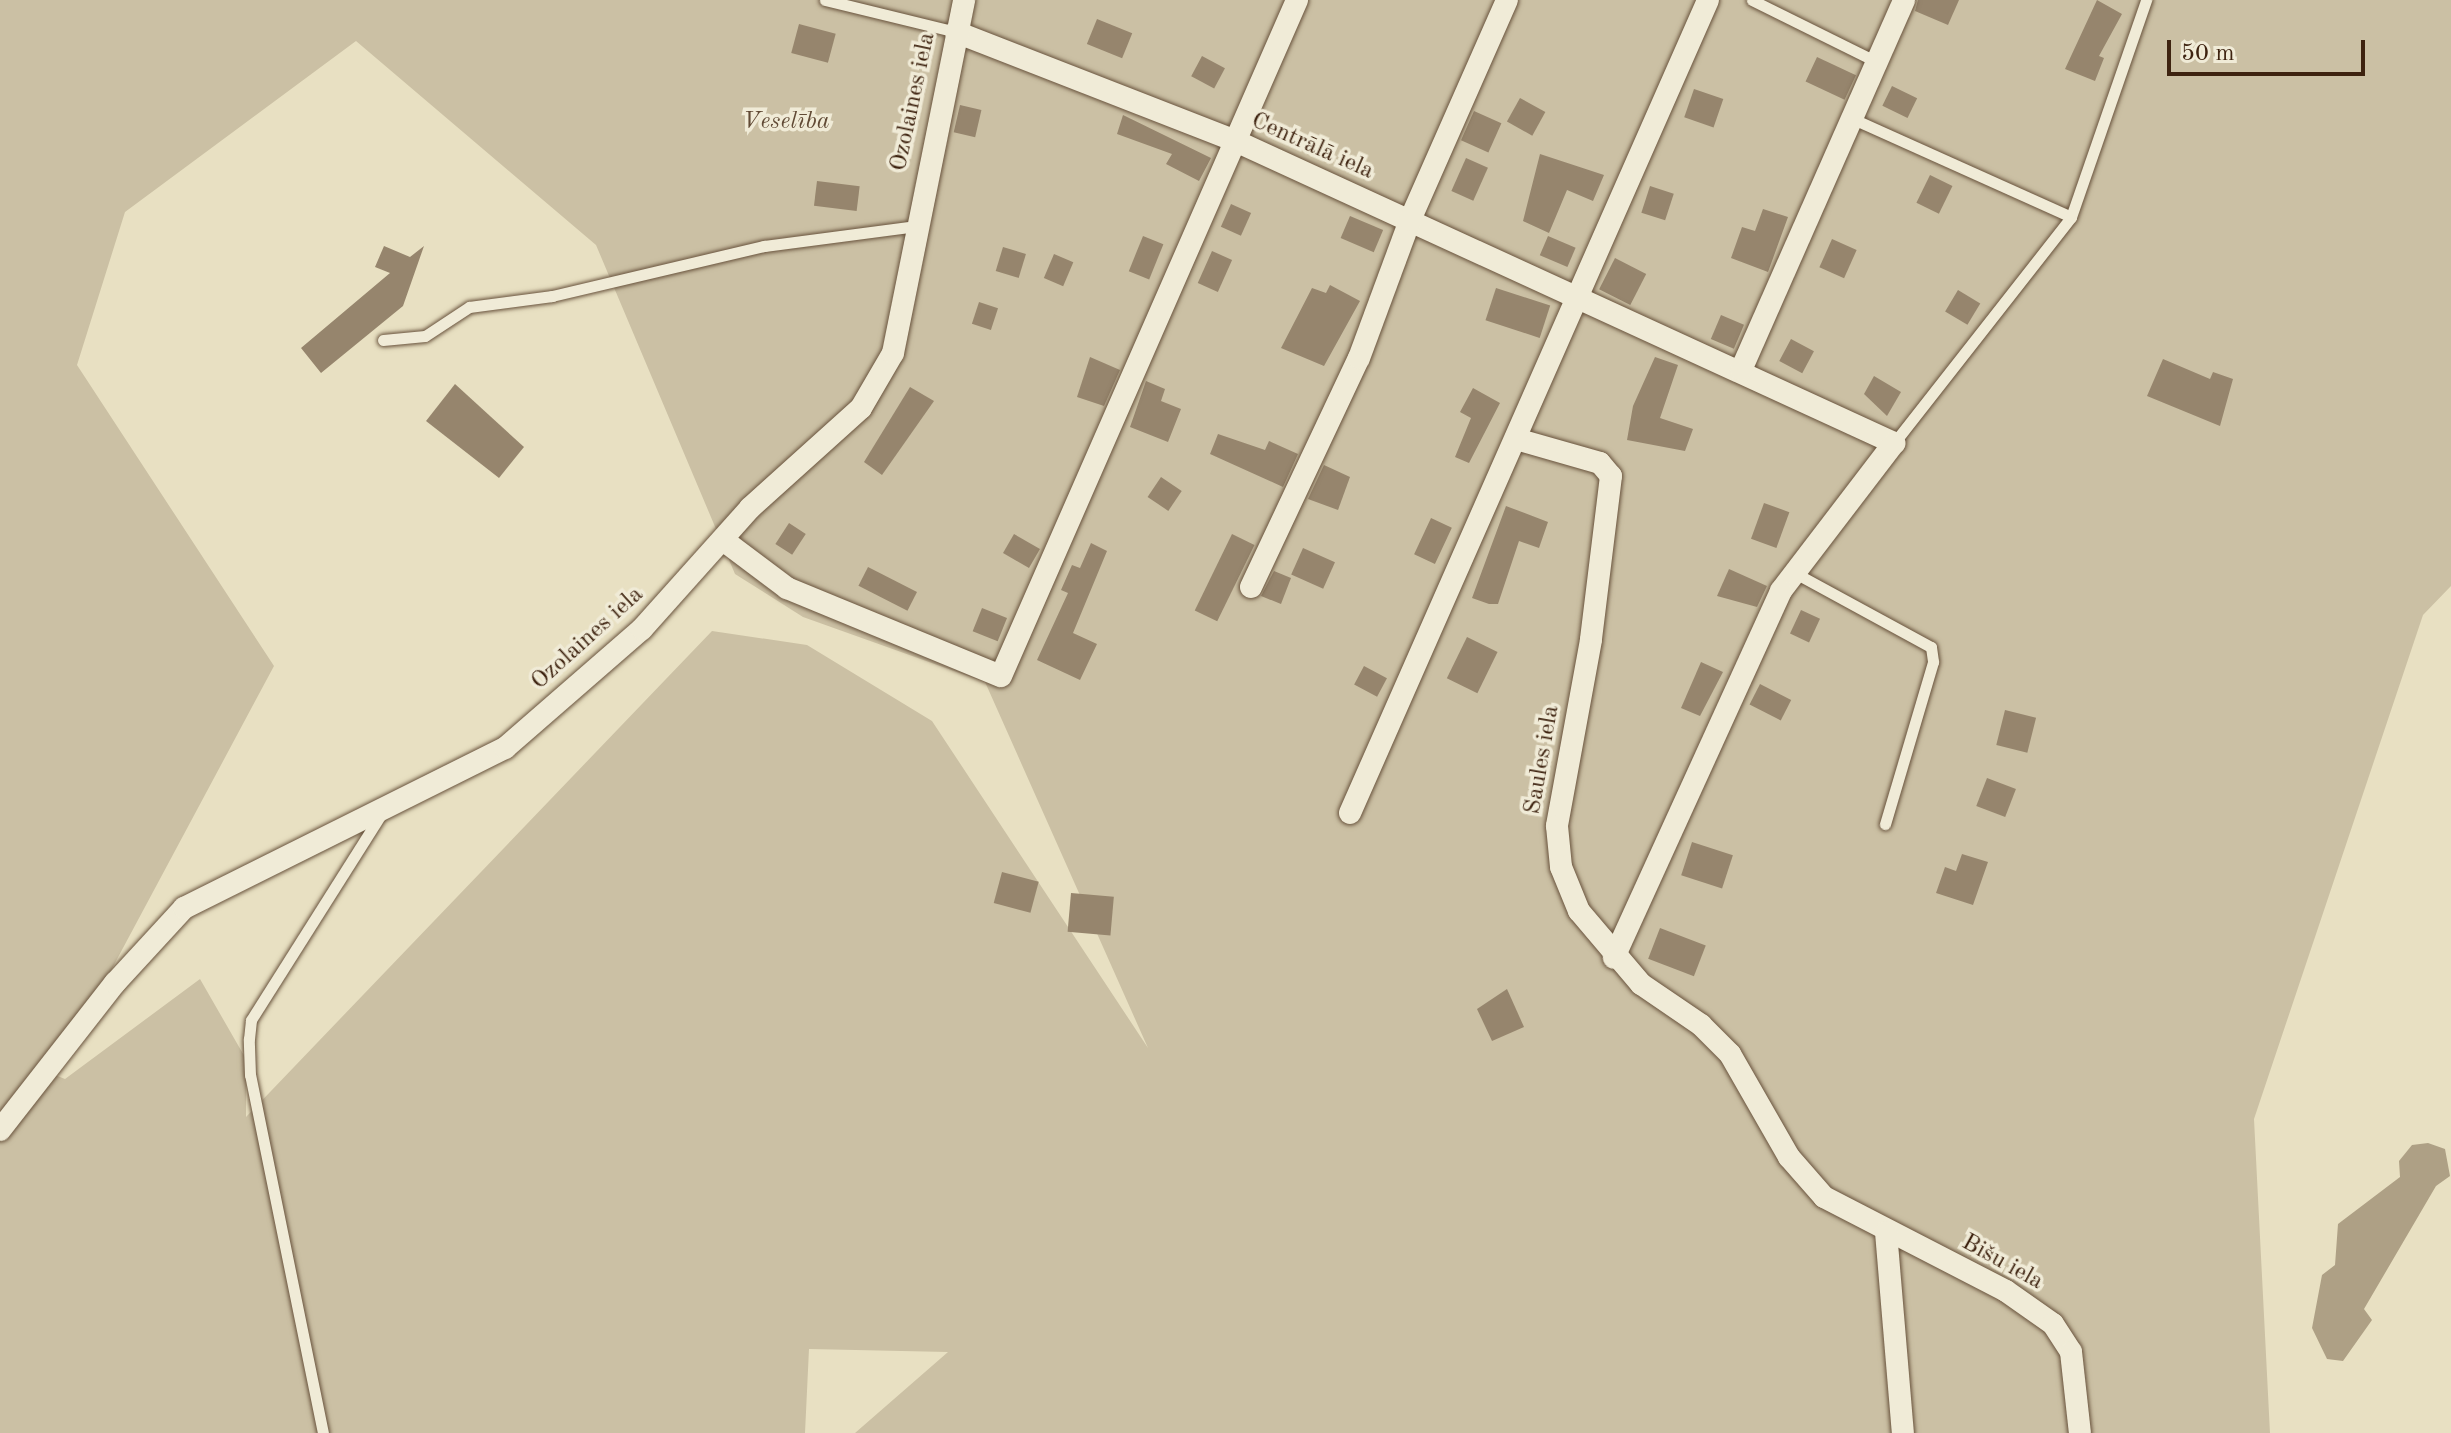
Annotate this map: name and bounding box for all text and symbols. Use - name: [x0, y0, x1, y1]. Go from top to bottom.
- scale bar: [2171, 24, 2369, 74]
- street label: Ozolaines iela: [885, 30, 943, 174]
- text: 50 m: [2181, 42, 2235, 66]
- street label: Centrālā iela: [1246, 107, 1378, 187]
- park label: Veselība: [742, 109, 830, 137]
- street label: Ozolaines iela: [526, 581, 650, 697]
- street label: Saules iela: [1519, 703, 1567, 817]
- street label: Bišu iela: [1956, 1229, 2048, 1297]

